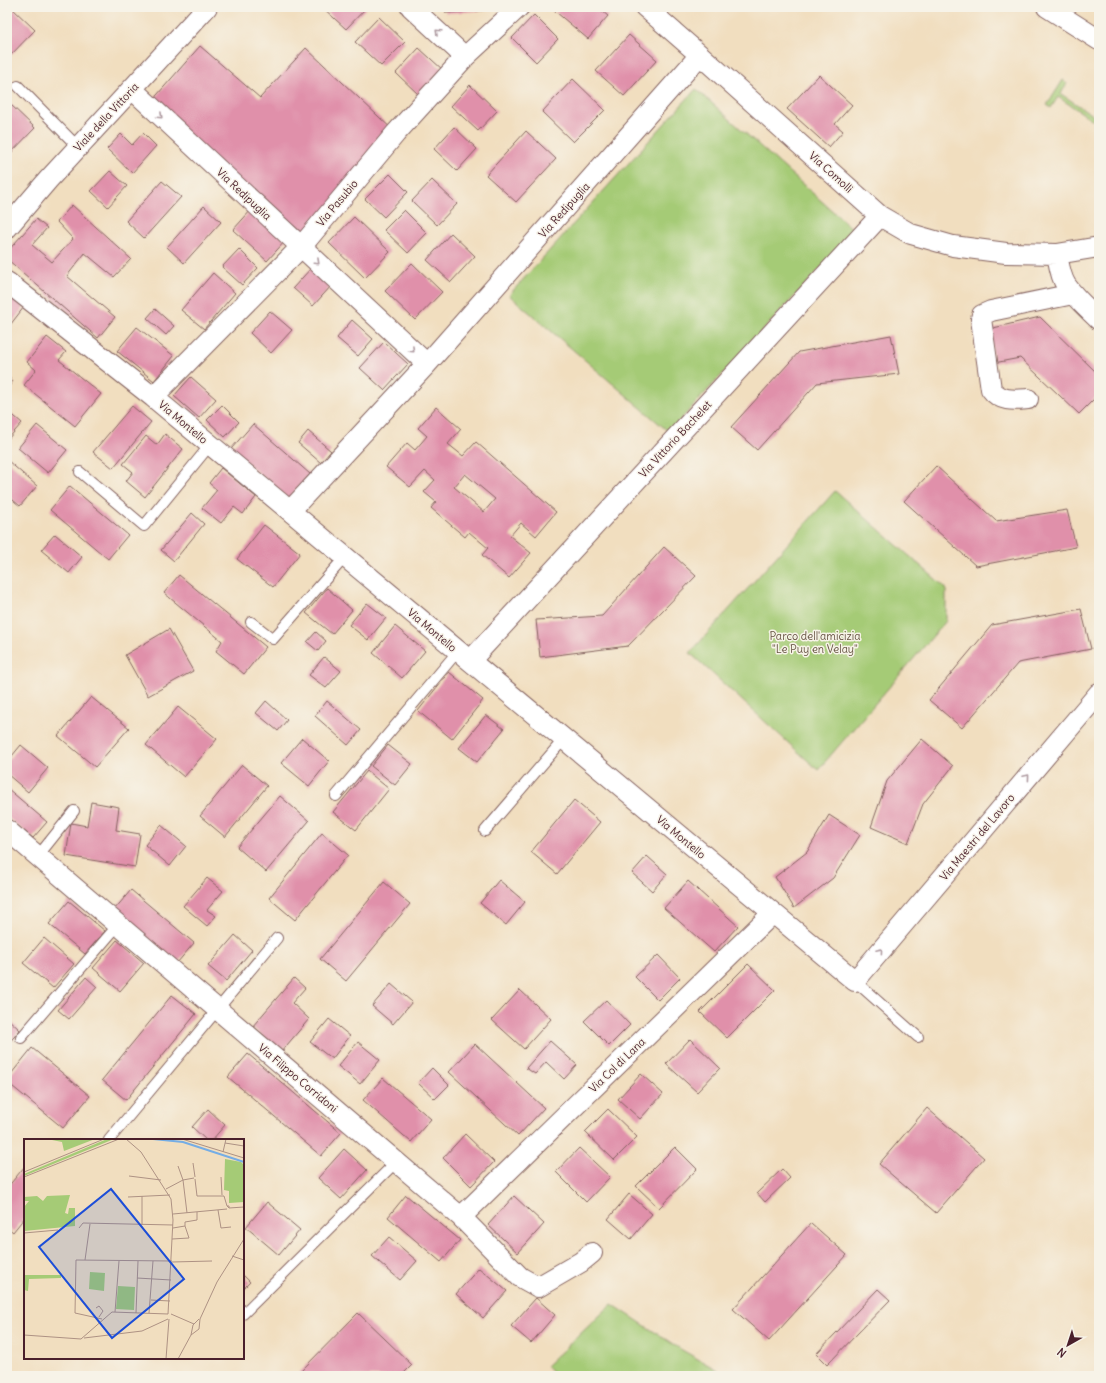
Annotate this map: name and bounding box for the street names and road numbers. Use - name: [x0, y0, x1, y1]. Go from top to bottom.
- street label: Viale della Vittoria: [71, 80, 141, 154]
- street label: Via Comolli: [806, 148, 856, 196]
- street label: Via Redipuglia: [214, 165, 274, 223]
- street label: Via Pasubio: [313, 177, 361, 229]
- street label: Via Redipuglia: [535, 179, 593, 241]
- street label: Via Montello: [155, 397, 211, 447]
- street label: Via Vittorio Bachelet: [636, 397, 715, 480]
- street label: Via Montello: [404, 605, 460, 655]
- street label: Via Maestri del Lavoro: [937, 791, 1017, 883]
- street label: Via Montello: [653, 812, 709, 862]
- street label: Via Col di Lana: [586, 1035, 648, 1095]
- street label: Via Filippo Corridoni: [255, 1041, 341, 1115]

